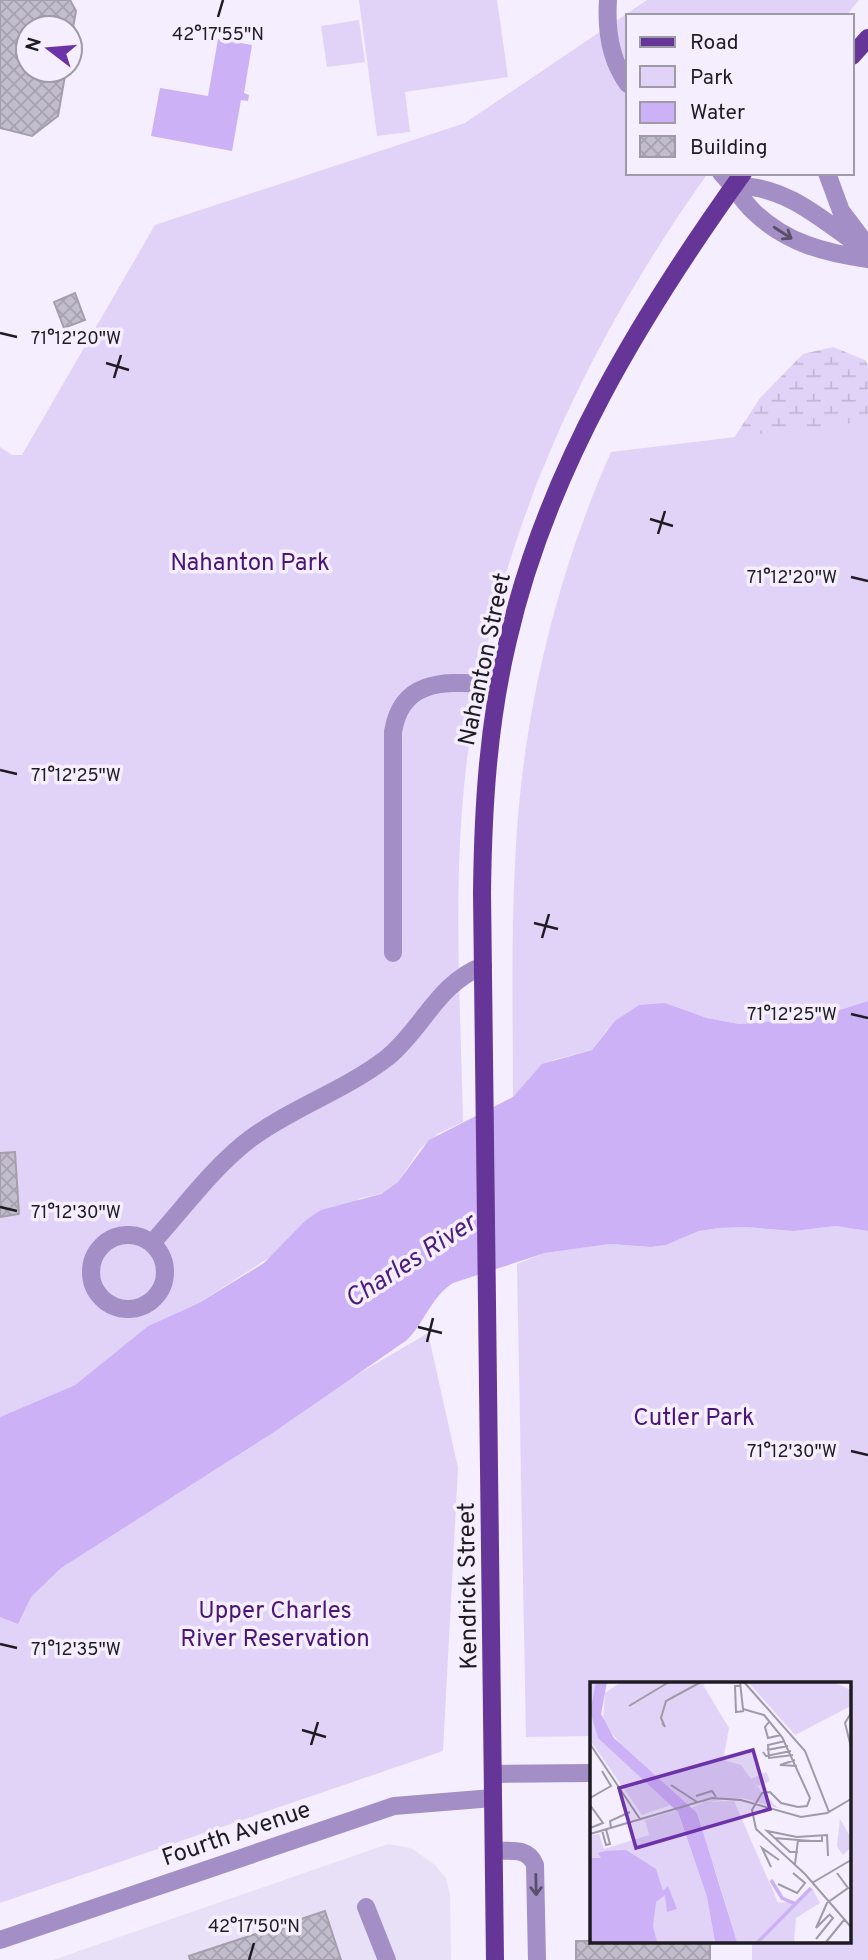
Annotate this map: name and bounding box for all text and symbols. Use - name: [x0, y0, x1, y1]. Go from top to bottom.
- north arrow: [14, 14, 84, 84]
- legend: [626, 14, 854, 175]
- text: 42°17'55"N: [172, 24, 264, 47]
- text: Road: [690, 30, 739, 57]
- text: N: [21, 35, 48, 55]
- text: Park: [690, 65, 733, 92]
- text: Water: [690, 100, 745, 127]
- text: Building: [690, 135, 768, 162]
- one-way arrow: [773, 225, 792, 240]
- text: 71°12'20"W: [31, 328, 121, 351]
- park label: Nahanton Park: [170, 549, 330, 579]
- text: 71°12'20"W: [747, 567, 837, 590]
- street label: Nahanton Street: [453, 570, 519, 749]
- text: 71°12'25"W: [31, 765, 121, 788]
- text: 71°12'25"W: [747, 1004, 837, 1027]
- text: 71°12'30"W: [31, 1202, 121, 1225]
- water label: Charles River: [340, 1206, 485, 1317]
- park label: Cutler Park: [633, 1404, 755, 1434]
- text: 71°12'30"W: [747, 1441, 837, 1464]
- street label: Kendrick Street: [453, 1502, 485, 1670]
- park label: Upper Charles River Reservation: [180, 1597, 370, 1655]
- text: 71°12'35"W: [31, 1639, 121, 1662]
- inset map: [590, 1682, 850, 1942]
- street label: Fourth Avenue: [158, 1795, 315, 1874]
- one-way arrow: [530, 1873, 543, 1896]
- text: 42°17'50"N: [208, 1916, 300, 1939]

